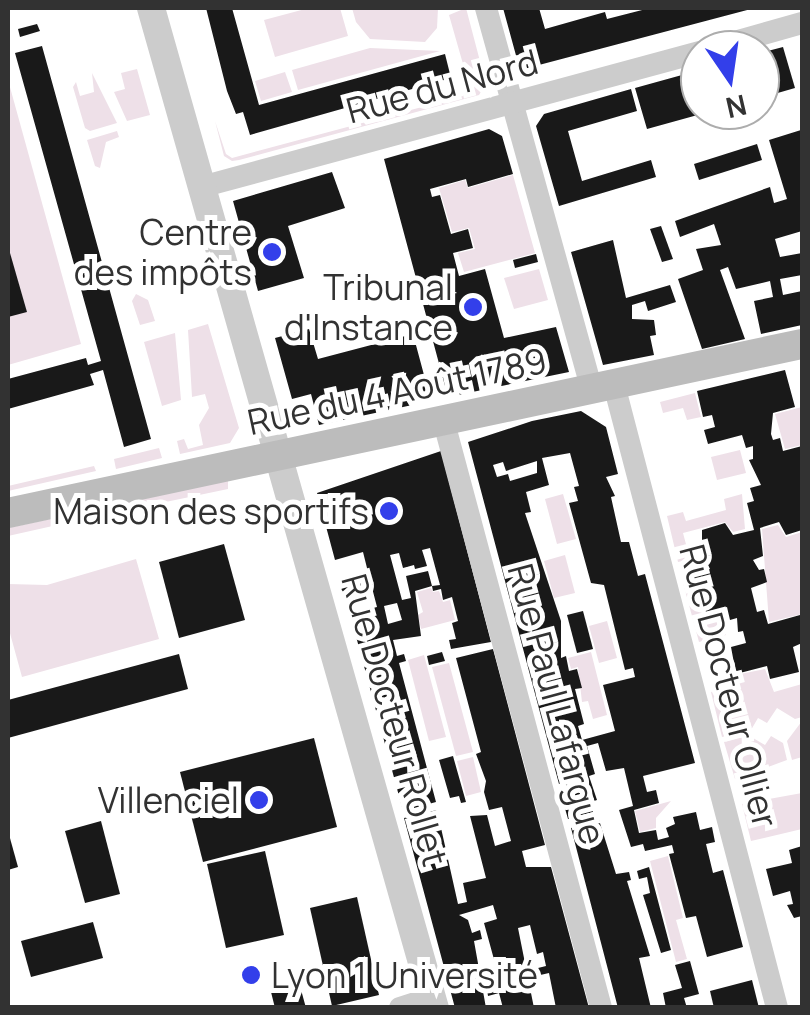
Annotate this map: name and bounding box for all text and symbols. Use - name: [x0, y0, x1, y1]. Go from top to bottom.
- north arrow: [680, 30, 780, 130]
- street label: Rue du Nord: [342, 40, 542, 132]
- text: N: [722, 87, 750, 128]
- place label: Centre des impôts: [74, 211, 252, 293]
- marker: Centre des impôts: [261, 241, 283, 263]
- place label: Tribunal d'Instance: [284, 266, 453, 348]
- marker: Tribunal d'Instance: [462, 296, 484, 318]
- street label: Rue du 4 Août 1789: [244, 339, 550, 443]
- place label: Maison des sportifs: [53, 490, 369, 532]
- marker: Maison des sportifs: [378, 500, 400, 522]
- street label: Rue Docteur Ollier: [671, 540, 787, 832]
- street label: Rue Paul Lafargue: [499, 559, 615, 849]
- street label: Rue Docteur Rollet: [333, 569, 457, 871]
- place label: Villenciel: [98, 779, 239, 821]
- marker: Villenciel: [248, 789, 270, 811]
- place label: Lyon 1 Université: [271, 954, 538, 996]
- marker: Lyon 1 Université: [240, 964, 262, 986]

